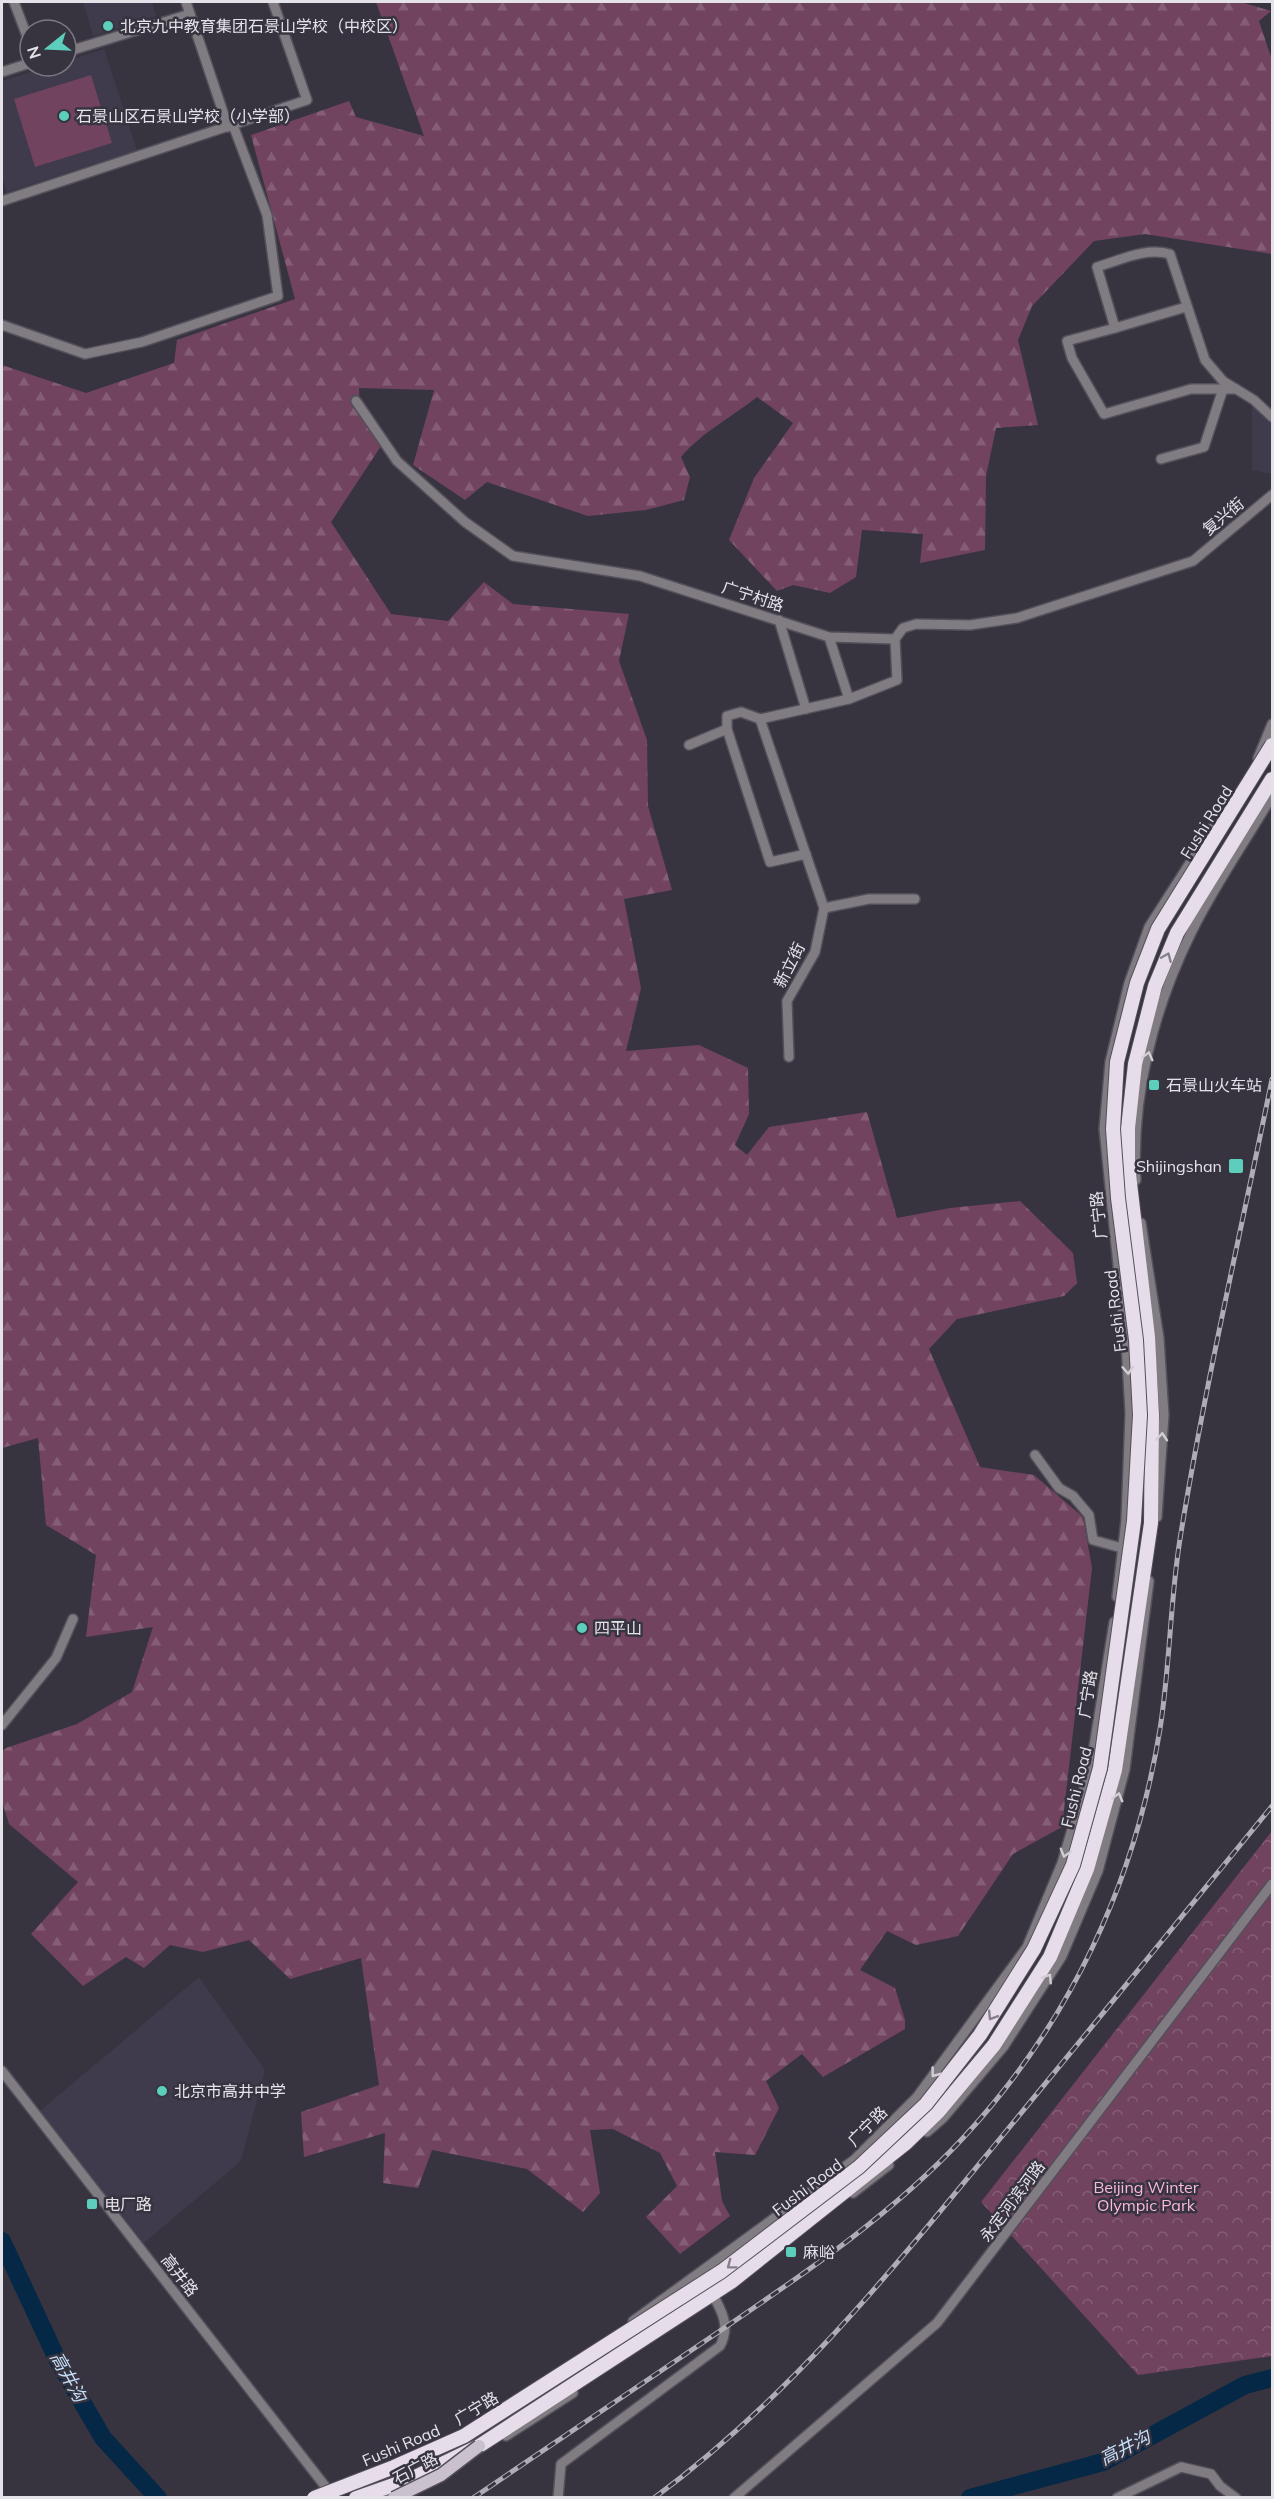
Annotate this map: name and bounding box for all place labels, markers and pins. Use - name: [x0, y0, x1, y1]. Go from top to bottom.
- place label: 北京九中教育集团石景山学校（中校区）: [120, 16, 408, 36]
- marker: 北京九中教育集团石景山学校（中校区）: [101, 19, 115, 33]
- place label: 石景山区石景山学校（小学部）: [76, 106, 300, 126]
- marker: 石景山区石景山学校（小学部）: [57, 109, 71, 123]
- place label: 石景山火车站: [1166, 1075, 1262, 1095]
- marker: 石景山火车站: [1147, 1078, 1161, 1092]
- place label: Shijingshan: [1136, 1156, 1222, 1176]
- marker: Shijingshan: [1227, 1157, 1245, 1175]
- place label: 四平山: [594, 1618, 642, 1638]
- marker: 四平山: [575, 1621, 589, 1635]
- place label: 北京市高井中学: [174, 2081, 286, 2101]
- marker: 北京市高井中学: [155, 2084, 169, 2098]
- place label: 电厂路: [104, 2194, 152, 2214]
- marker: 电厂路: [85, 2197, 99, 2211]
- place label: 麻峪: [803, 2242, 835, 2262]
- marker: 麻峪: [784, 2245, 798, 2259]

